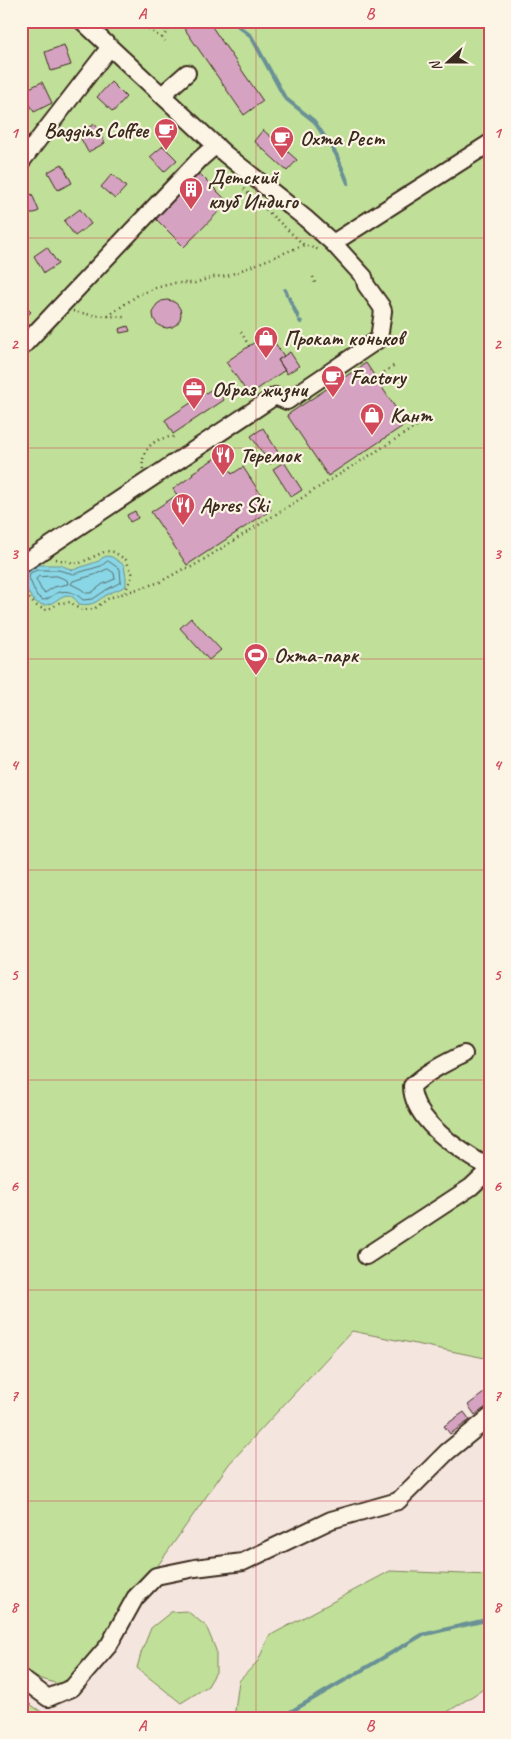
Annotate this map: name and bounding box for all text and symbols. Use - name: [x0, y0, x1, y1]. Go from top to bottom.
- text: A: [138, 4, 148, 24]
- text: B: [366, 4, 376, 24]
- north arrow: [424, 38, 474, 88]
- text: N: [426, 57, 446, 74]
- place label: Baggins Coffee: [44, 117, 150, 143]
- cafe icon: Baggins Coffee: [153, 117, 179, 151]
- text: 1: [10, 123, 19, 143]
- text: 1: [493, 123, 502, 143]
- cafe icon: Охта Рест: [269, 125, 295, 159]
- place label: Охта Рест: [300, 125, 385, 151]
- place label: Детский клуб Индиго: [208, 164, 300, 214]
- building icon: Детский клуб Индиго: [178, 176, 204, 210]
- shop icon: Прокат коньков: [253, 325, 279, 359]
- place label: Прокат коньков: [284, 325, 408, 351]
- text: 2: [10, 334, 19, 354]
- text: 2: [493, 334, 502, 354]
- cafe icon: Factory: [320, 364, 346, 398]
- place label: Factory: [350, 364, 407, 390]
- office icon: Образ жизни: [181, 376, 207, 410]
- place label: Образ жизни: [212, 376, 309, 403]
- shop icon: Кант: [359, 402, 385, 436]
- place label: Кант: [390, 402, 433, 428]
- restaurant icon: Теремок: [210, 442, 236, 476]
- place label: Теремок: [240, 442, 302, 468]
- restaurant icon: Apres Ski: [170, 492, 196, 526]
- place label: Apres Ski: [200, 492, 271, 518]
- text: 3: [10, 544, 19, 564]
- text: 3: [493, 544, 502, 564]
- sports icon: Охта-парк: [243, 642, 269, 676]
- place label: Охта-парк: [274, 642, 359, 668]
- text: 4: [10, 755, 19, 775]
- text: 4: [493, 755, 502, 775]
- text: 5: [11, 965, 20, 985]
- text: 5: [494, 965, 503, 985]
- text: 6: [10, 1176, 19, 1196]
- text: 6: [493, 1176, 502, 1196]
- text: 7: [10, 1386, 19, 1406]
- text: 7: [493, 1386, 502, 1406]
- text: 8: [10, 1597, 19, 1617]
- text: 8: [493, 1597, 502, 1617]
- text: A: [138, 1716, 148, 1736]
- text: B: [366, 1716, 376, 1736]

